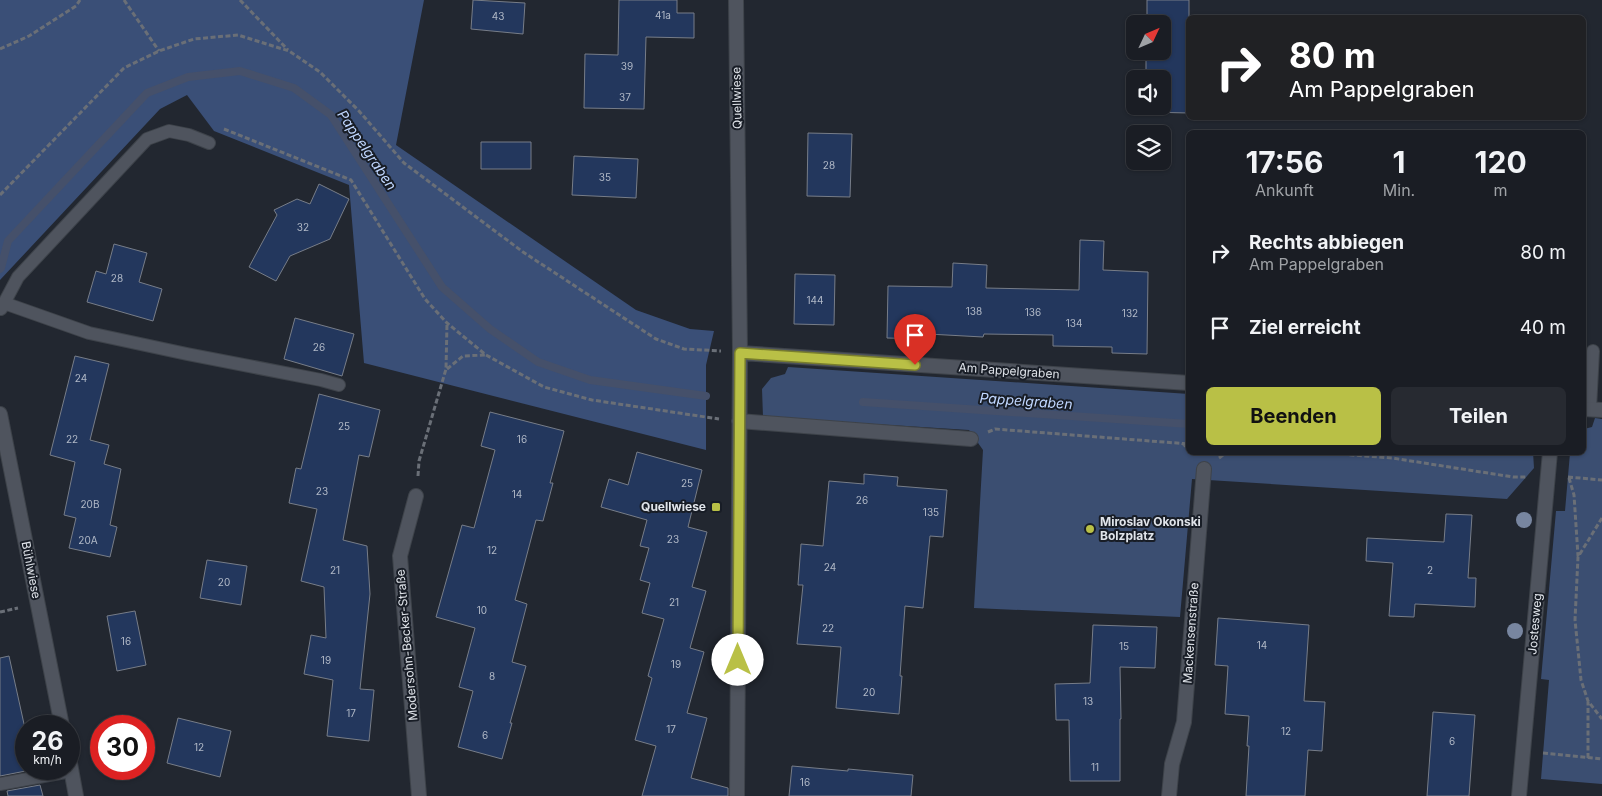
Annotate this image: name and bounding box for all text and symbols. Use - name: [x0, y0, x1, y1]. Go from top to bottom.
- house number: 41a: [655, 9, 671, 21]
- house number: 43: [492, 10, 504, 22]
- north arrow: [1126, 15, 1171, 60]
- map controls: [1126, 15, 1171, 170]
- text: 80 m: [1289, 34, 1376, 76]
- icon: right: [1206, 35, 1271, 100]
- house number: 39: [621, 60, 633, 72]
- street label: Quellwiese: [728, 67, 745, 129]
- button: sound: [1126, 70, 1171, 115]
- text: Am Pappelgraben: [1289, 76, 1475, 102]
- house number: 37: [619, 91, 631, 103]
- water label: Pappelgraben: [334, 106, 401, 193]
- button: layers: [1126, 125, 1171, 170]
- text: 17:56: [1245, 144, 1323, 180]
- text: 1: [1393, 144, 1405, 180]
- text: 120: [1475, 144, 1527, 180]
- house number: 28: [823, 159, 835, 171]
- house number: 35: [599, 171, 611, 183]
- text: Ankunft: [1255, 180, 1314, 200]
- text: Min.: [1383, 180, 1415, 200]
- text: m: [1494, 180, 1508, 200]
- house number: 32: [297, 221, 309, 233]
- text: Rechts abbiegen: [1249, 231, 1404, 254]
- icon: right: [1206, 239, 1234, 267]
- text: 80 m: [1520, 241, 1566, 264]
- text: Am Pappelgraben: [1249, 254, 1384, 274]
- house number: 28: [111, 272, 123, 284]
- house number: 144: [807, 294, 824, 306]
- house number: 138: [966, 305, 982, 317]
- house number: 136: [1025, 306, 1041, 318]
- house number: 132: [1122, 307, 1138, 319]
- pin: [894, 314, 936, 365]
- icon: arrive: [1206, 314, 1234, 342]
- text: Ziel erreicht: [1249, 316, 1361, 339]
- text: 40 m: [1520, 316, 1566, 339]
- house number: 134: [1066, 317, 1082, 329]
- icon: arrive: [901, 321, 929, 349]
- house number: 26: [313, 341, 325, 353]
- street label: Am Pappelgraben: [958, 359, 1060, 382]
- house number: 24: [75, 372, 87, 384]
- button: Beenden: [1206, 387, 1381, 445]
- button: Teilen: [1391, 387, 1566, 445]
- water label: Pappelgraben: [979, 389, 1073, 412]
- house number: 25: [338, 420, 350, 432]
- house number: 22: [66, 433, 78, 445]
- house number: 16: [517, 433, 527, 445]
- house number: 25: [681, 477, 693, 489]
- house number: 23: [316, 485, 328, 497]
- house number: 14: [512, 488, 522, 500]
- house number: 26: [856, 494, 868, 506]
- house number: 20B: [81, 498, 99, 510]
- place label: Quellwiese: [641, 499, 706, 514]
- marker: Quellwiese: [710, 501, 722, 513]
- house number: 135: [923, 506, 939, 518]
- place label: Miroslav Okonski Bolzplatz: [1100, 514, 1201, 543]
- marker: Miroslav Okonski Bolzplatz: [1084, 523, 1096, 535]
- house number: 23: [667, 533, 679, 545]
- house number: 20A: [78, 534, 98, 546]
- street label: Bühlwiese: [19, 540, 44, 600]
- house number: 12: [487, 544, 497, 556]
- house number: 24: [824, 561, 836, 573]
- house number: 21: [330, 564, 340, 576]
- house number: 2: [1427, 564, 1433, 576]
- street label: Modersohn-Becker-Straße: [392, 569, 421, 721]
- house number: 20: [218, 576, 230, 588]
- street label: Mackensenstraße: [1179, 582, 1202, 684]
- street label: Jostesweg: [1524, 593, 1545, 655]
- house number: 21: [669, 596, 679, 608]
- house number: 10: [477, 604, 487, 616]
- house number: 22: [822, 622, 834, 634]
- position arrow: [711, 633, 763, 685]
- house number: 16: [121, 635, 131, 647]
- house number: 14: [1257, 639, 1267, 651]
- house number: 15: [1119, 640, 1129, 652]
- house number: 19: [321, 654, 331, 666]
- house number: 19: [671, 658, 681, 670]
- house number: 8: [489, 670, 495, 682]
- house number: 20: [863, 686, 875, 698]
- house number: 13: [1083, 695, 1093, 707]
- house number: 17: [346, 707, 356, 719]
- speed limit sign: 30: [90, 715, 155, 780]
- house number: 17: [666, 723, 676, 735]
- house number: 12: [1281, 725, 1291, 737]
- text: 26: [32, 726, 63, 756]
- house number: 6: [482, 729, 488, 741]
- house number: 6: [1449, 735, 1455, 747]
- house number: 12: [194, 741, 204, 753]
- text: km/h: [33, 752, 62, 767]
- house number: 11: [1091, 761, 1099, 773]
- house number: 16: [800, 776, 810, 788]

